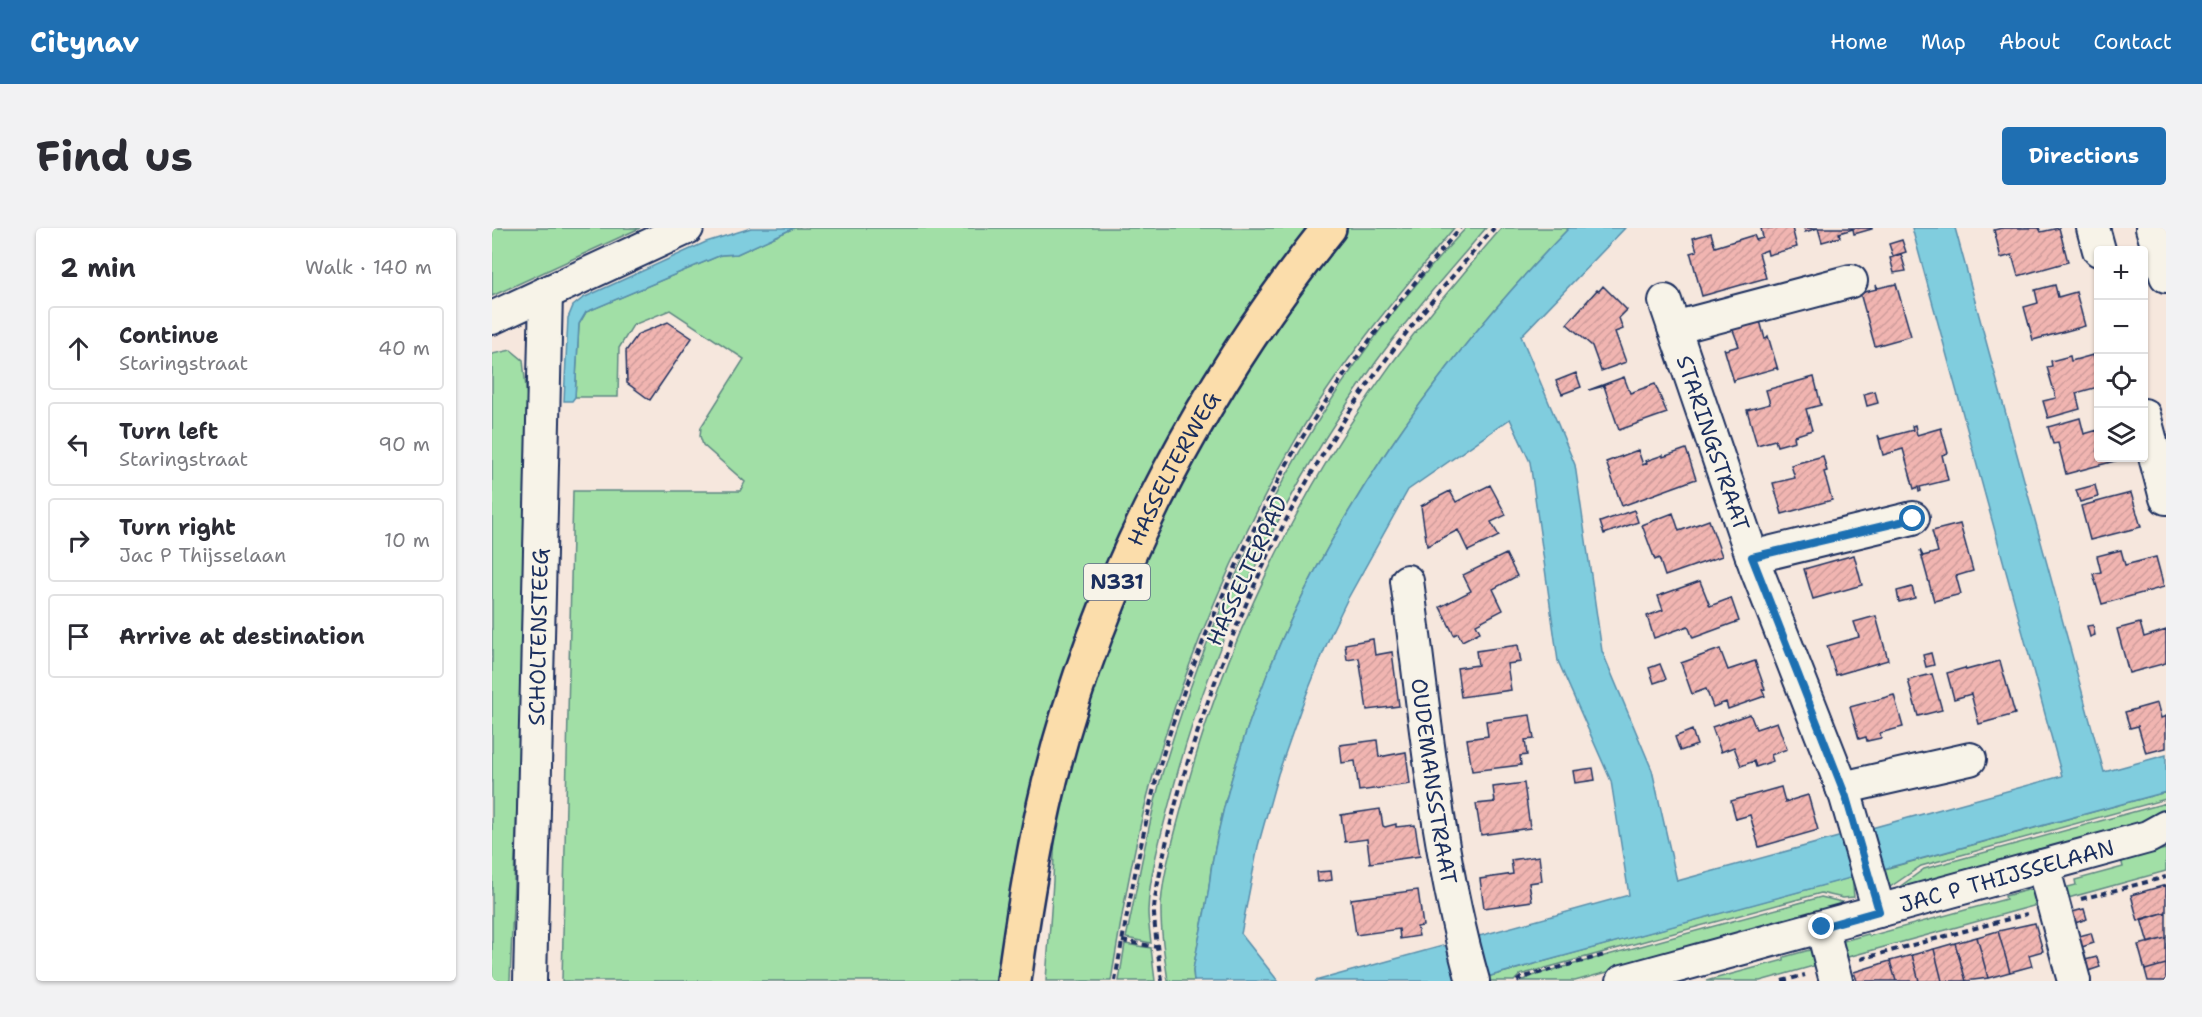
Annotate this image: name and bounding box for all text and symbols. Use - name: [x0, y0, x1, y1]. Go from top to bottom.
- text: Citynav: [30, 23, 139, 61]
- text: Home: [1830, 28, 1888, 56]
- text: Map: [1921, 28, 1966, 56]
- text: About: [1999, 28, 2060, 56]
- text: Contact: [2093, 28, 2172, 56]
- button: Directions: [2002, 127, 2166, 185]
- text: Find us: [36, 128, 193, 184]
- map controls: [2094, 246, 2148, 462]
- button: +: [2094, 246, 2148, 300]
- text: 2 min: [60, 250, 136, 285]
- text: Walk · 140 m: [305, 254, 432, 280]
- button: −: [2094, 300, 2148, 354]
- text: Continue: [119, 321, 219, 350]
- icon: ahead: [62, 332, 95, 365]
- text: 40 m: [378, 335, 430, 361]
- text: Staringstraat: [119, 350, 248, 376]
- street label: STARINGSTRAAT: [1670, 351, 1757, 535]
- button: locate: [2094, 354, 2148, 408]
- street label: HASSELTERWEG: [1120, 386, 1226, 551]
- button: layers: [2094, 408, 2148, 462]
- text: Turn left: [119, 417, 218, 446]
- icon: left: [62, 428, 95, 461]
- text: 90 m: [378, 431, 430, 457]
- text: Staringstraat: [119, 446, 248, 472]
- street label: HASSELTERPAD: [1200, 491, 1294, 651]
- route start: [1899, 505, 1925, 531]
- text: Turn right: [119, 513, 236, 542]
- icon: right: [62, 524, 95, 557]
- text: 10 m: [384, 527, 430, 553]
- text: Jac P Thijsselaan: [119, 542, 286, 568]
- street label: SCHOLTENSTEEG: [521, 548, 555, 726]
- road number: N331: [1084, 564, 1150, 600]
- icon: arrive: [62, 620, 95, 653]
- text: Arrive at destination: [119, 622, 365, 651]
- street label: OUDEMANSSTRAAT: [1405, 676, 1464, 887]
- street label: JAC P THIJSSELAAN: [1896, 832, 2117, 919]
- route end: [1808, 913, 1834, 939]

